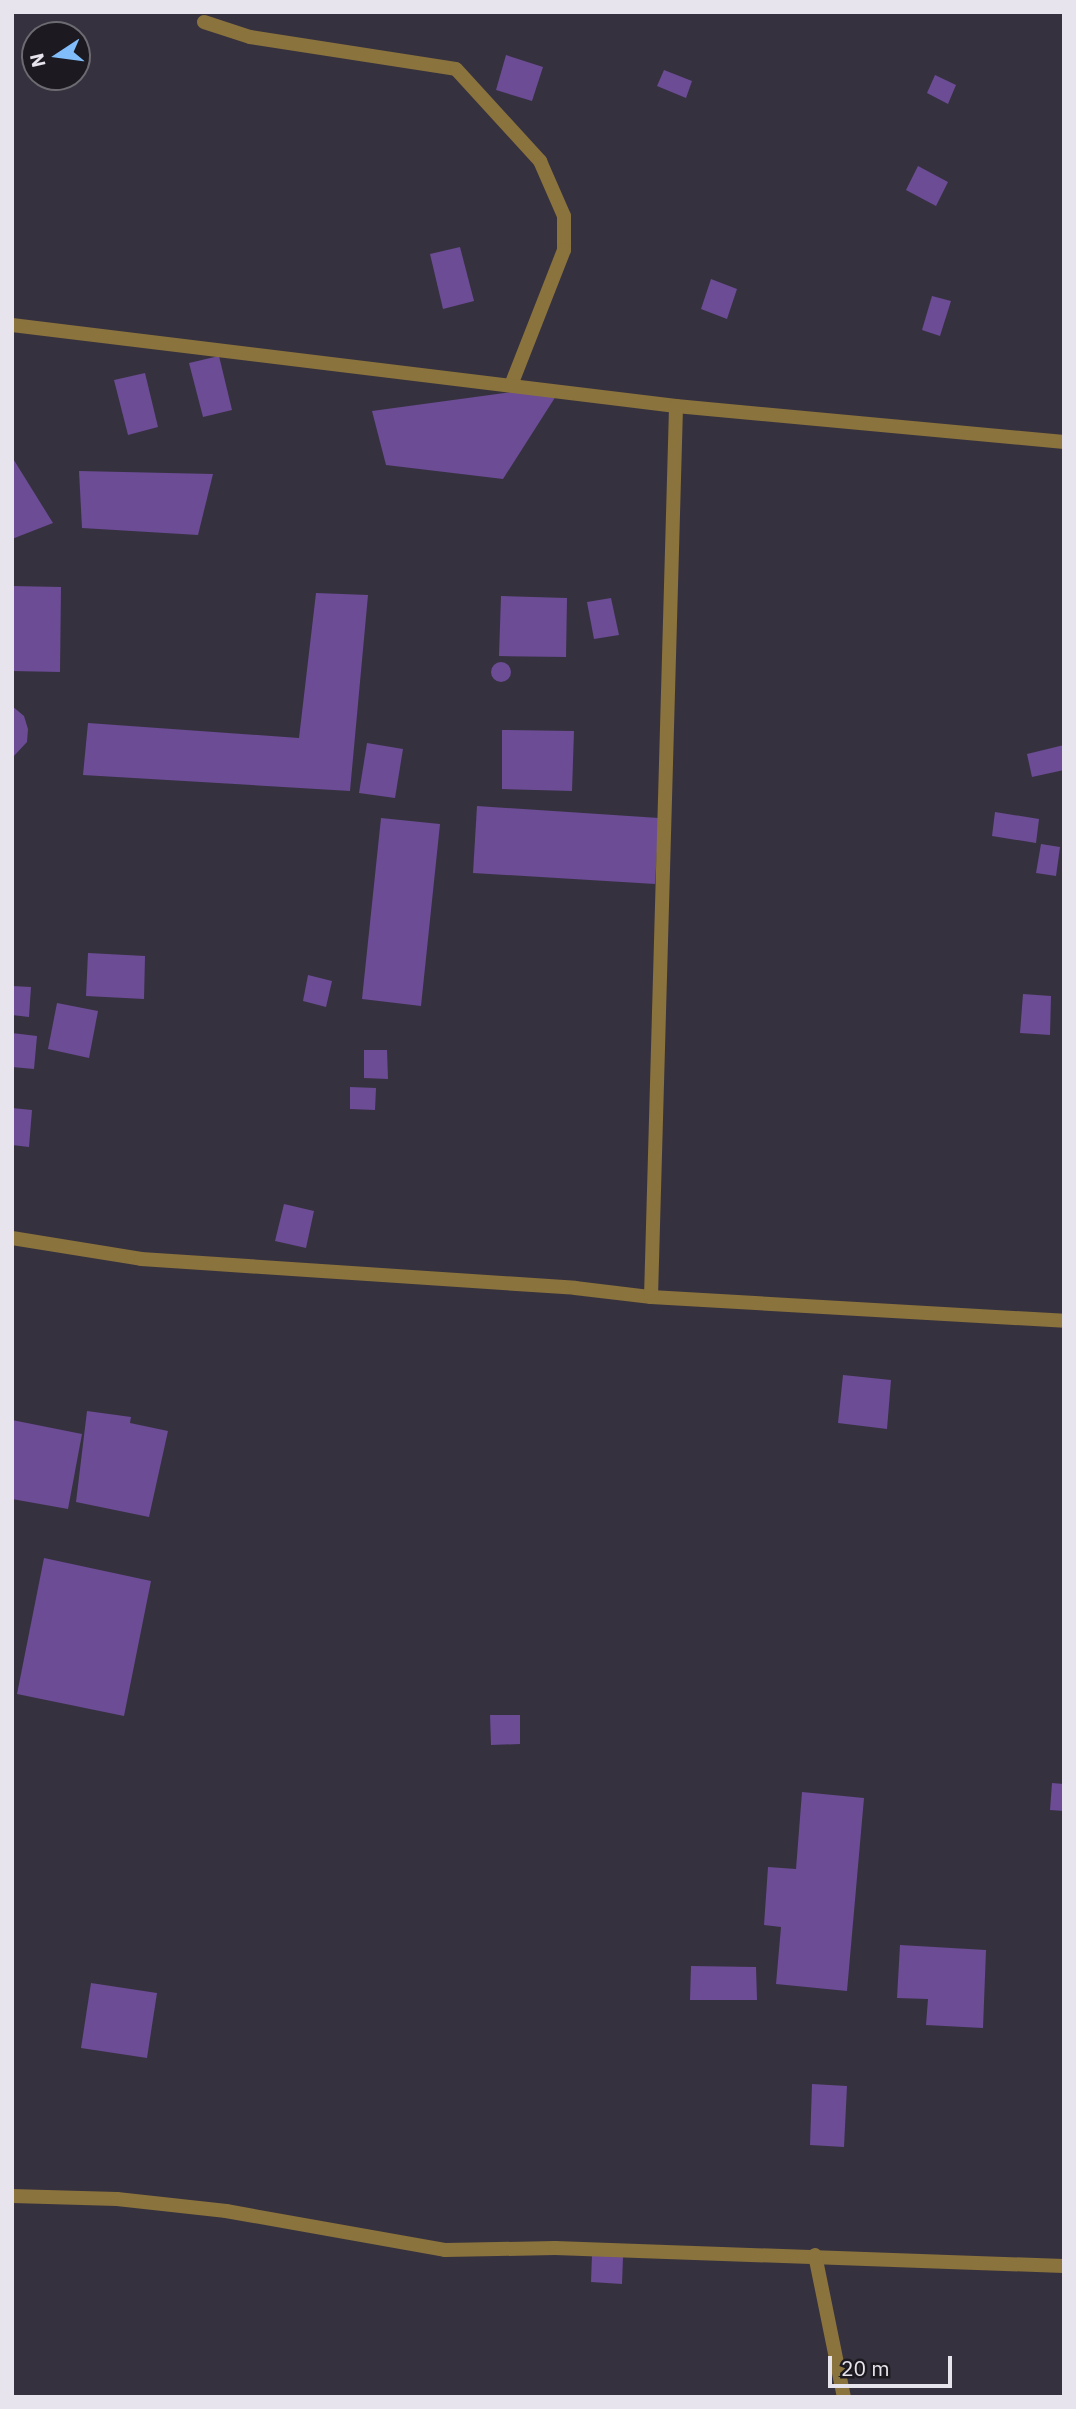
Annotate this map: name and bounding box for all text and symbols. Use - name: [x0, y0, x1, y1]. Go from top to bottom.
- north arrow: [21, 21, 91, 91]
- text: N: [24, 51, 51, 70]
- scale bar: [831, 2342, 955, 2386]
- text: 20 m: [841, 2354, 890, 2382]

